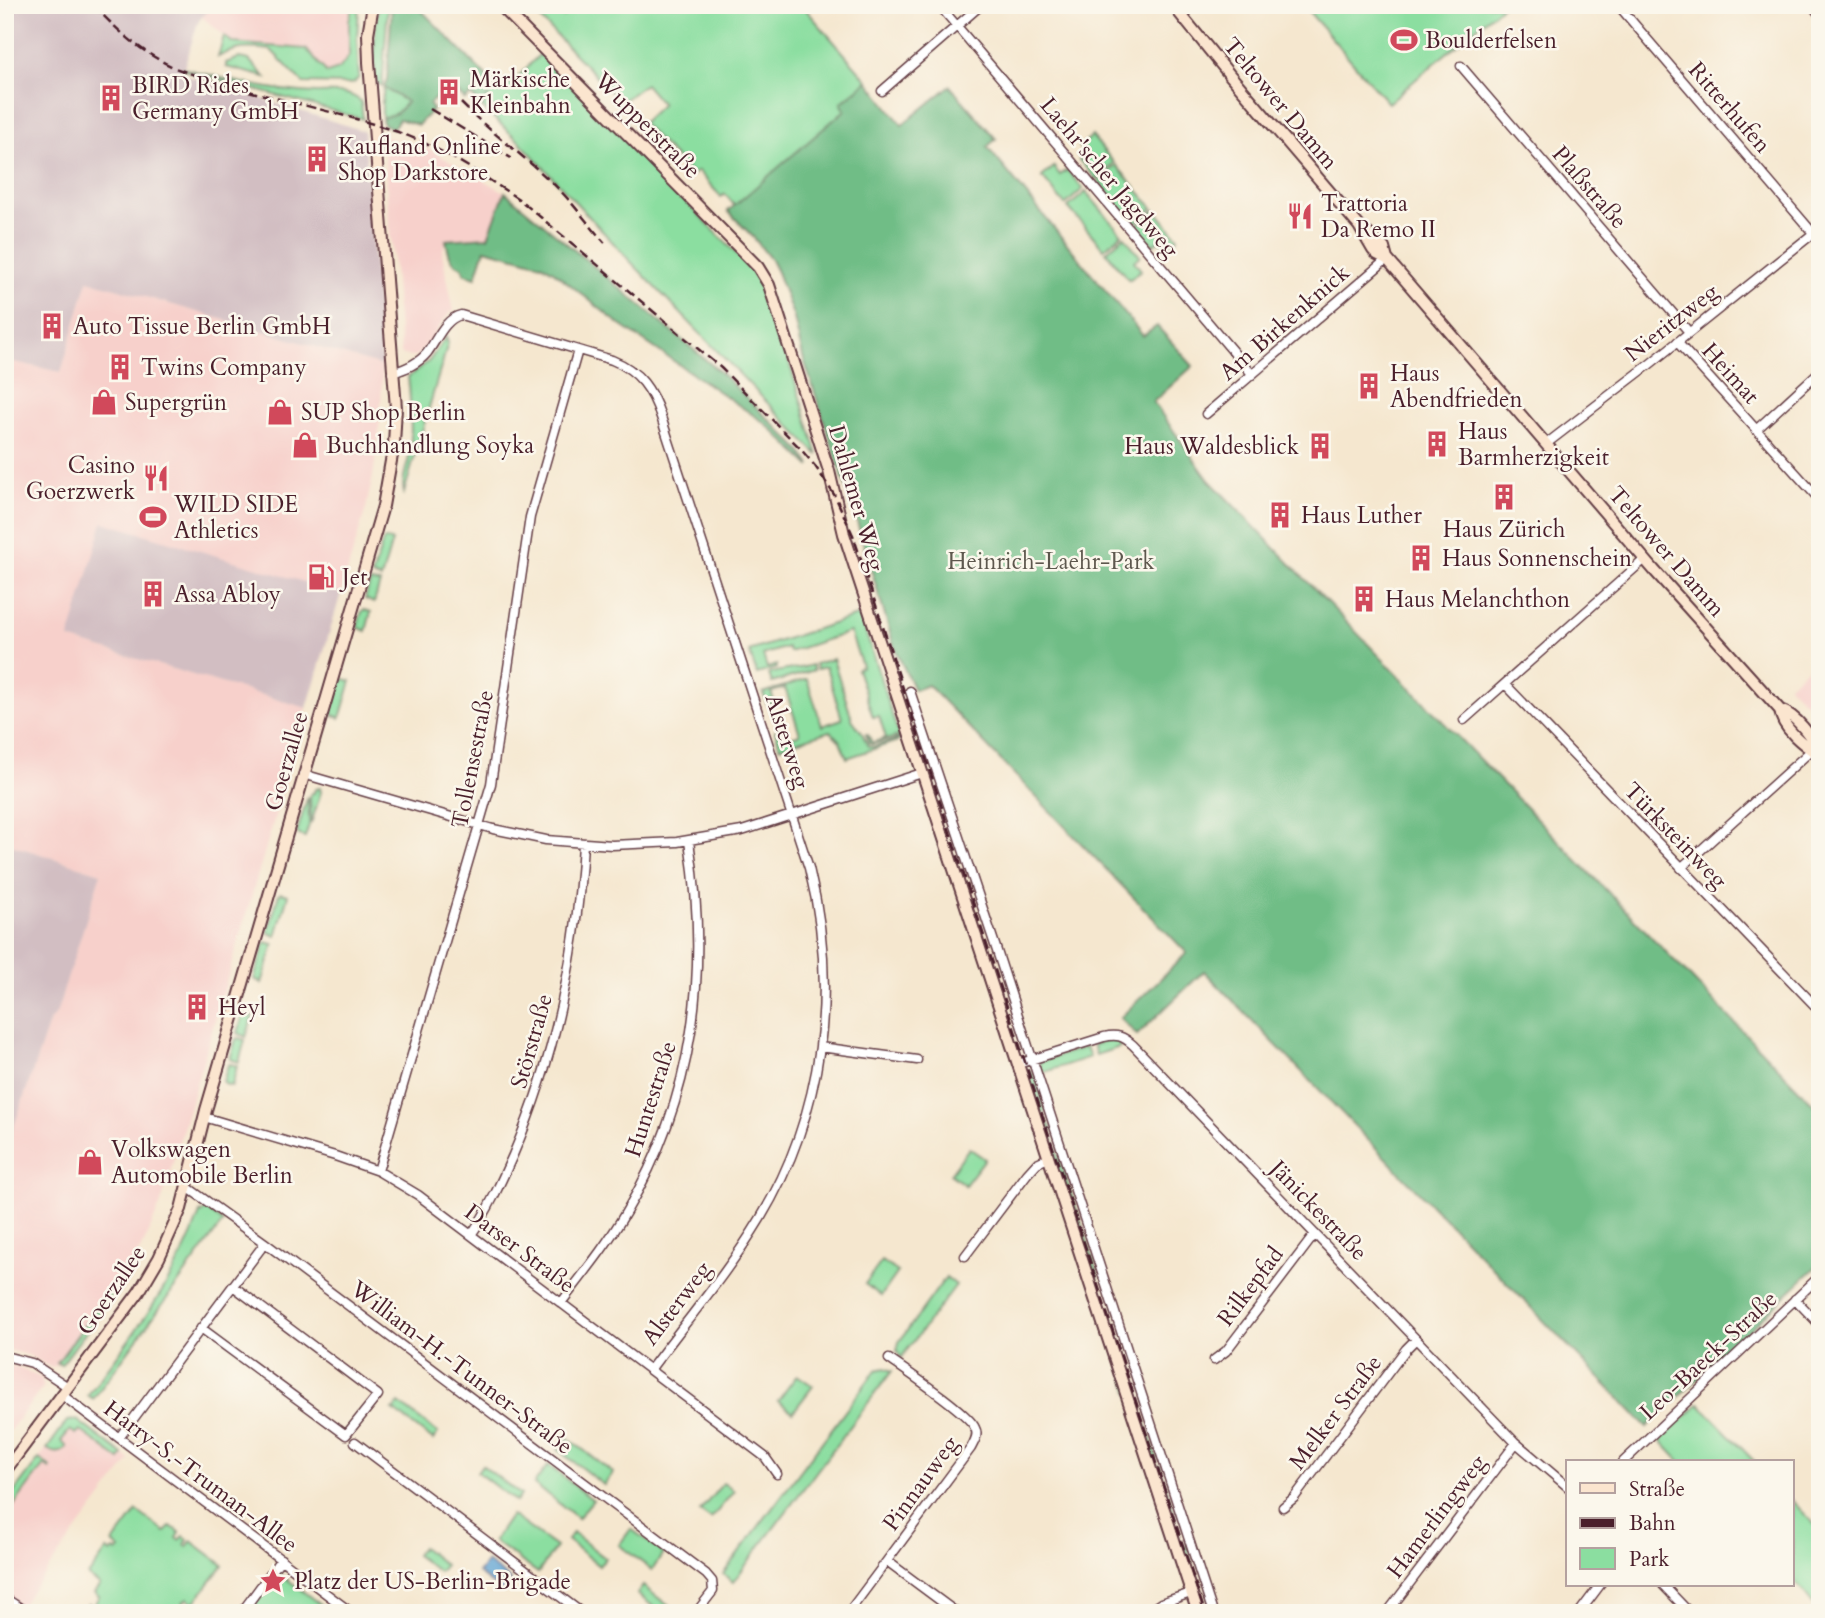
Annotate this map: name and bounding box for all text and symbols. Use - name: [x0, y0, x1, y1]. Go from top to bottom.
- sports icon: Boulderfelsen: [1389, 25, 1419, 55]
- place label: Boulderfelsen: [1425, 25, 1557, 56]
- street label: Teltower Damm: [1216, 31, 1346, 176]
- street label: Ritterhufen: [1681, 55, 1778, 160]
- place label: Märkische Kleinbahn: [470, 64, 571, 121]
- street label: Wupperstraße: [587, 65, 708, 185]
- place label: BIRD Rides Germany GmbH: [132, 70, 299, 127]
- building icon: Märkische Kleinbahn: [434, 77, 464, 107]
- building icon: BIRD Rides Germany GmbH: [96, 83, 126, 113]
- street label: Laehr'scher Jagdweg: [1033, 90, 1186, 264]
- place label: Kaufland Online Shop Darkstore: [338, 131, 501, 188]
- street label: Plaßstraße: [1545, 139, 1634, 235]
- building icon: Kaufland Online Shop Darkstore: [302, 144, 332, 174]
- place label: Trattoria Da Remo II: [1321, 188, 1436, 245]
- restaurant icon: Trattoria Da Remo II: [1285, 201, 1315, 231]
- street label: Am Birkenknick: [1213, 257, 1357, 388]
- street label: Nieritzweg: [1618, 276, 1725, 369]
- building icon: Auto Tissue Berlin GmbH: [37, 311, 67, 341]
- place label: Auto Tissue Berlin GmbH: [73, 311, 331, 342]
- street label: Heimat: [1695, 336, 1767, 411]
- building icon: Twins Company: [105, 352, 135, 382]
- place label: Twins Company: [141, 352, 307, 383]
- place label: Haus Abendfrieden: [1390, 358, 1523, 415]
- building icon: Haus Abendfrieden: [1354, 371, 1384, 401]
- shop icon: Supergrün: [89, 387, 119, 417]
- place label: Supergrün: [125, 387, 227, 418]
- shop icon: SUP Shop Berlin: [265, 397, 295, 427]
- place label: SUP Shop Berlin: [301, 397, 466, 428]
- place label: Haus Barmherzigkeit: [1458, 416, 1609, 473]
- street label: Dahlemer Weg: [821, 421, 892, 575]
- building icon: Haus Barmherzigkeit: [1422, 429, 1452, 459]
- shop icon: Buchhandlung Soyka: [290, 430, 320, 460]
- place label: Buchhandlung Soyka: [326, 430, 534, 461]
- place label: Haus Waldesblick: [1124, 431, 1300, 462]
- building icon: Haus Waldesblick: [1305, 431, 1335, 461]
- place label: Casino Goerzwerk: [26, 450, 136, 507]
- restaurant icon: Casino Goerzwerk: [141, 463, 171, 493]
- street label: Teltower Damm: [1601, 479, 1732, 624]
- building icon: Haus Zürich: [1489, 482, 1519, 512]
- place label: WILD SIDE Athletics: [173, 489, 298, 546]
- building icon: Haus Luther: [1265, 500, 1295, 530]
- place label: Haus Luther: [1301, 500, 1423, 531]
- sports icon: WILD SIDE Athletics: [138, 502, 168, 532]
- place label: Haus Zürich: [1443, 514, 1566, 545]
- building icon: Haus Sonnenschein: [1406, 543, 1436, 573]
- place label: Haus Sonnenschein: [1442, 543, 1632, 574]
- park label: Heinrich-Laehr-Park: [947, 546, 1155, 577]
- fuel station icon: Jet: [306, 562, 336, 592]
- place label: Jet: [339, 562, 368, 593]
- building icon: Assa Abloy: [138, 579, 168, 609]
- place label: Assa Abloy: [174, 579, 281, 610]
- building icon: Haus Melanchthon: [1349, 584, 1379, 614]
- place label: Haus Melanchthon: [1385, 584, 1570, 615]
- street label: Tollensestraße: [444, 687, 501, 831]
- street label: Alsterweg: [758, 690, 817, 793]
- street label: Goerzallee: [257, 708, 315, 815]
- street label: Türksteinweg: [1617, 775, 1734, 895]
- street label: Störstraße: [503, 990, 560, 1092]
- building icon: Heyl: [182, 992, 212, 1022]
- place label: Heyl: [218, 992, 266, 1023]
- street label: Huntestraße: [617, 1037, 684, 1161]
- place label: Volkswagen Automobile Berlin: [111, 1134, 293, 1191]
- shop icon: Volkswagen Automobile Berlin: [75, 1147, 105, 1177]
- street label: Jänickestraße: [1261, 1151, 1374, 1267]
- street label: Darser Straße: [458, 1197, 581, 1300]
- street label: Goerzallee: [70, 1239, 153, 1341]
- street label: Rilkepfad: [1210, 1239, 1291, 1333]
- street label: Alsterweg: [635, 1255, 718, 1352]
- street label: William-H.-Tunner-Straße: [343, 1273, 579, 1461]
- street label: Leo-Baeck-Straße: [1633, 1284, 1784, 1427]
- street label: Melker Straße: [1282, 1348, 1389, 1476]
- street label: Harry-S.-Truman-Allee: [97, 1393, 304, 1560]
- street label: Pinnauweg: [875, 1429, 965, 1537]
- street label: Hamerlingweg: [1380, 1448, 1493, 1585]
- legend: [1566, 1460, 1794, 1586]
- text: Straße: [1629, 1475, 1685, 1504]
- text: Bahn: [1629, 1509, 1676, 1538]
- text: Park: [1629, 1545, 1670, 1574]
- place icon: Platz der US-Berlin-Brigade: [258, 1566, 288, 1596]
- place label: Platz der US-Berlin-Brigade: [294, 1566, 571, 1597]

